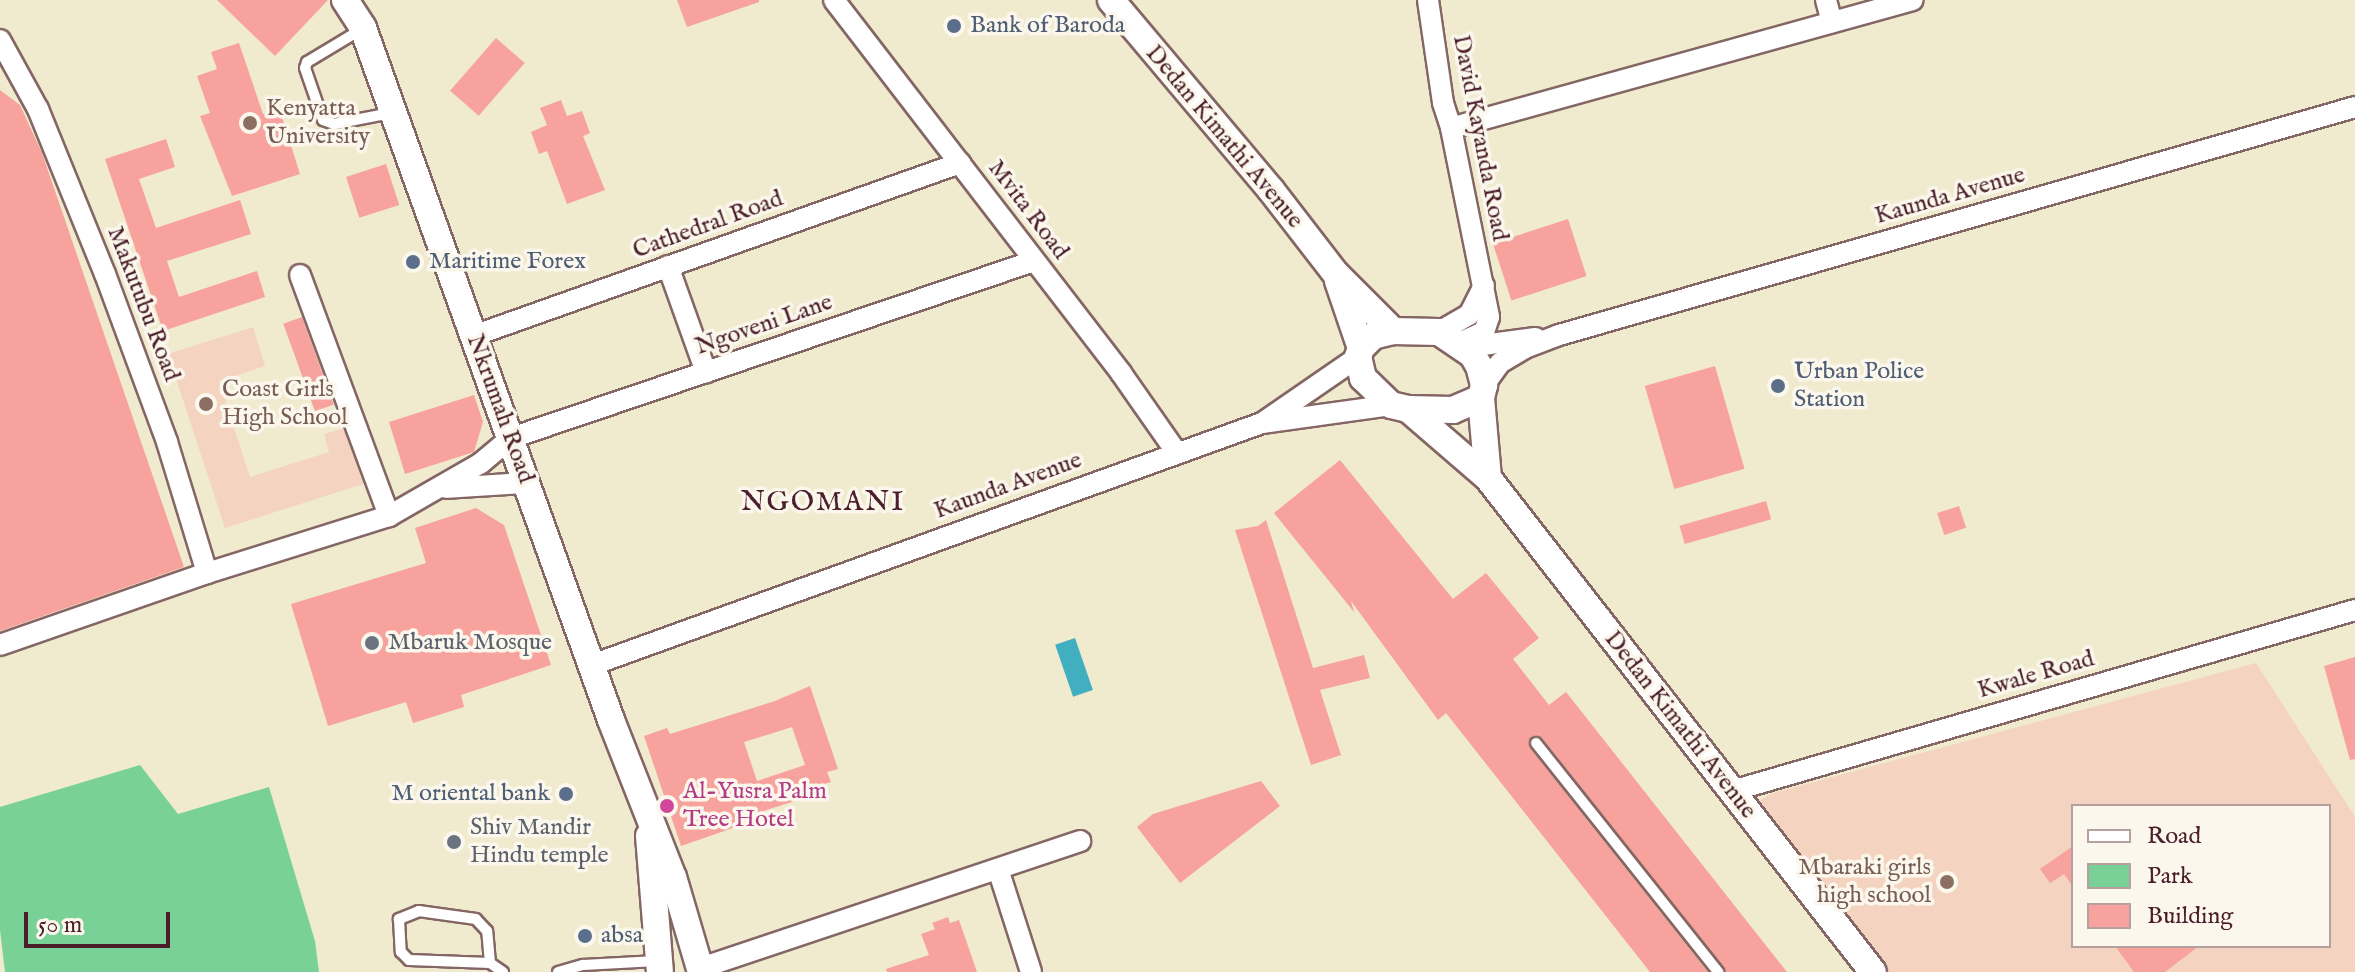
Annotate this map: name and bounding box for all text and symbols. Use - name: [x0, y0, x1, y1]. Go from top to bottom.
- place label: Bank of Baroda: [970, 12, 1125, 40]
- marker: Bank of Baroda: [945, 17, 963, 35]
- street label: David Kayanda Road: [1446, 33, 1514, 243]
- street label: Dedan Kimathi Avenue: [1139, 40, 1309, 234]
- place label: Kenyatta University: [266, 95, 370, 151]
- marker: Kenyatta University: [241, 114, 259, 132]
- street label: Mvita Road: [981, 155, 1075, 265]
- street label: Kaunda Avenue: [1872, 161, 2028, 231]
- street label: Cathedral Road: [629, 185, 787, 265]
- street label: Makutubu Road: [100, 222, 186, 386]
- place label: Maritime Forex: [429, 248, 586, 276]
- marker: Maritime Forex: [404, 253, 422, 271]
- street label: Ngoveni Lane: [692, 288, 836, 362]
- street label: Nkrumah Road: [460, 331, 540, 487]
- place label: Urban Police Station: [1794, 358, 1924, 414]
- place label: Coast Girls High School: [222, 376, 348, 432]
- marker: Urban Police Station: [1769, 377, 1787, 395]
- marker: Coast Girls High School: [197, 395, 215, 413]
- street label: Kaunda Avenue: [930, 446, 1086, 526]
- district label: NGOMANI: [741, 486, 905, 520]
- street label: Dedan Kimathi Avenue: [1598, 625, 1762, 825]
- place label: Mbaruk Mosque: [388, 629, 552, 657]
- marker: Mbaruk Mosque: [363, 634, 381, 652]
- street label: Kwale Road: [1974, 645, 2098, 705]
- place label: Al-Yusra Palm Tree Hotel: [683, 778, 827, 834]
- place label: M oriental bank: [391, 780, 550, 808]
- marker: M oriental bank: [557, 785, 575, 803]
- marker: Al-Yusra Palm Tree Hotel: [658, 797, 676, 815]
- legend: [2071, 804, 2331, 948]
- place label: Shiv Mandir Hindu temple: [470, 814, 608, 870]
- text: Road: [2147, 821, 2201, 852]
- marker: Shiv Mandir Hindu temple: [445, 833, 463, 851]
- place label: Mbaraki girls high school: [1798, 854, 1931, 910]
- text: Park: [2147, 861, 2193, 892]
- marker: Mbaraki girls high school: [1938, 873, 1956, 891]
- scale bar: [28, 896, 174, 946]
- text: Building: [2147, 901, 2233, 932]
- text: 50 m: [38, 910, 82, 941]
- place label: absa: [601, 922, 643, 950]
- marker: absa: [576, 927, 594, 945]

